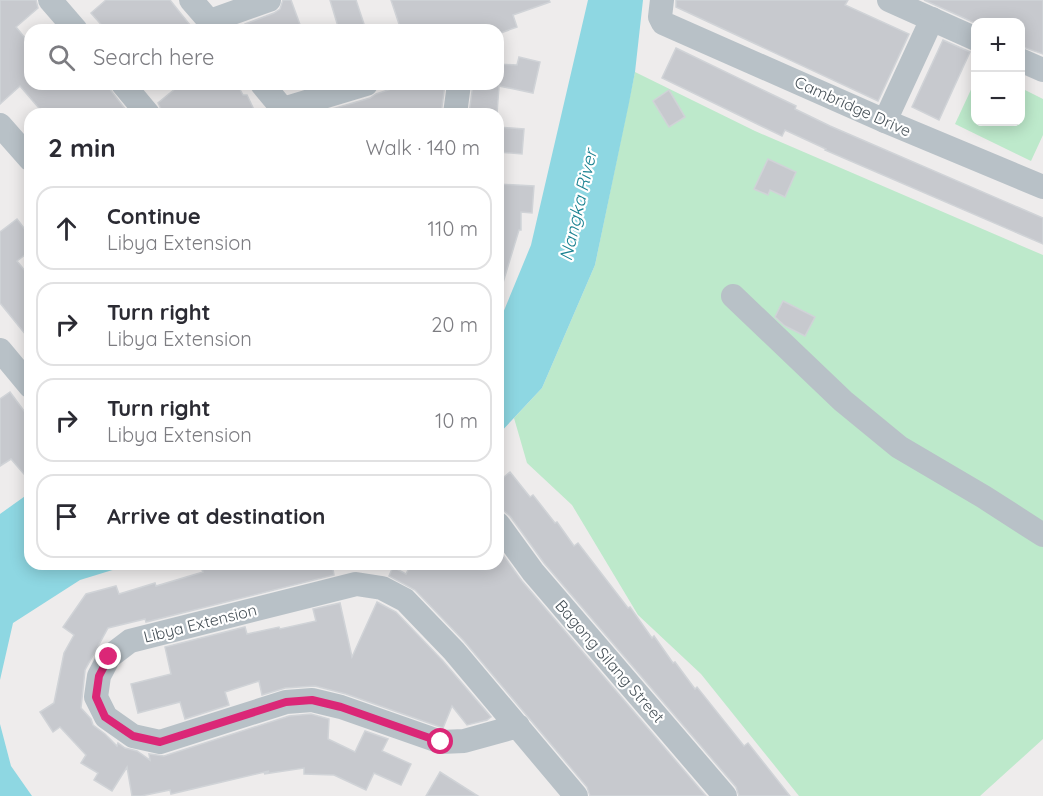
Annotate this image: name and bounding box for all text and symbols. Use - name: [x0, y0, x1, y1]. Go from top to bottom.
- map controls: [971, 18, 1025, 126]
- button: +: [971, 18, 1025, 72]
- search box: [24, 24, 504, 90]
- icon: search: [45, 41, 78, 74]
- text: Search here: [93, 43, 214, 71]
- street label: Cambridge Drive: [792, 71, 914, 141]
- button: −: [971, 72, 1025, 126]
- text: 2 min: [48, 131, 116, 164]
- text: Walk · 140 m: [365, 135, 480, 160]
- water label: Nangka River: [554, 145, 602, 263]
- text: Continue: [107, 202, 201, 230]
- icon: ahead: [50, 212, 83, 245]
- text: 110 m: [428, 216, 478, 241]
- text: Libya Extension: [107, 230, 252, 255]
- text: Turn right: [107, 298, 211, 326]
- icon: right: [50, 308, 83, 341]
- text: 20 m: [431, 312, 478, 337]
- text: Libya Extension: [107, 326, 252, 351]
- text: Turn right: [107, 394, 211, 422]
- icon: right: [50, 404, 83, 437]
- text: 10 m: [435, 408, 478, 433]
- text: Libya Extension: [107, 422, 252, 447]
- icon: arrive: [50, 500, 83, 533]
- text: Arrive at destination: [107, 502, 325, 530]
- street label: Bagong Silang Street: [551, 596, 669, 726]
- street label: Libya Extension: [141, 599, 259, 647]
- route end: [95, 643, 121, 669]
- route start: [427, 728, 453, 754]

